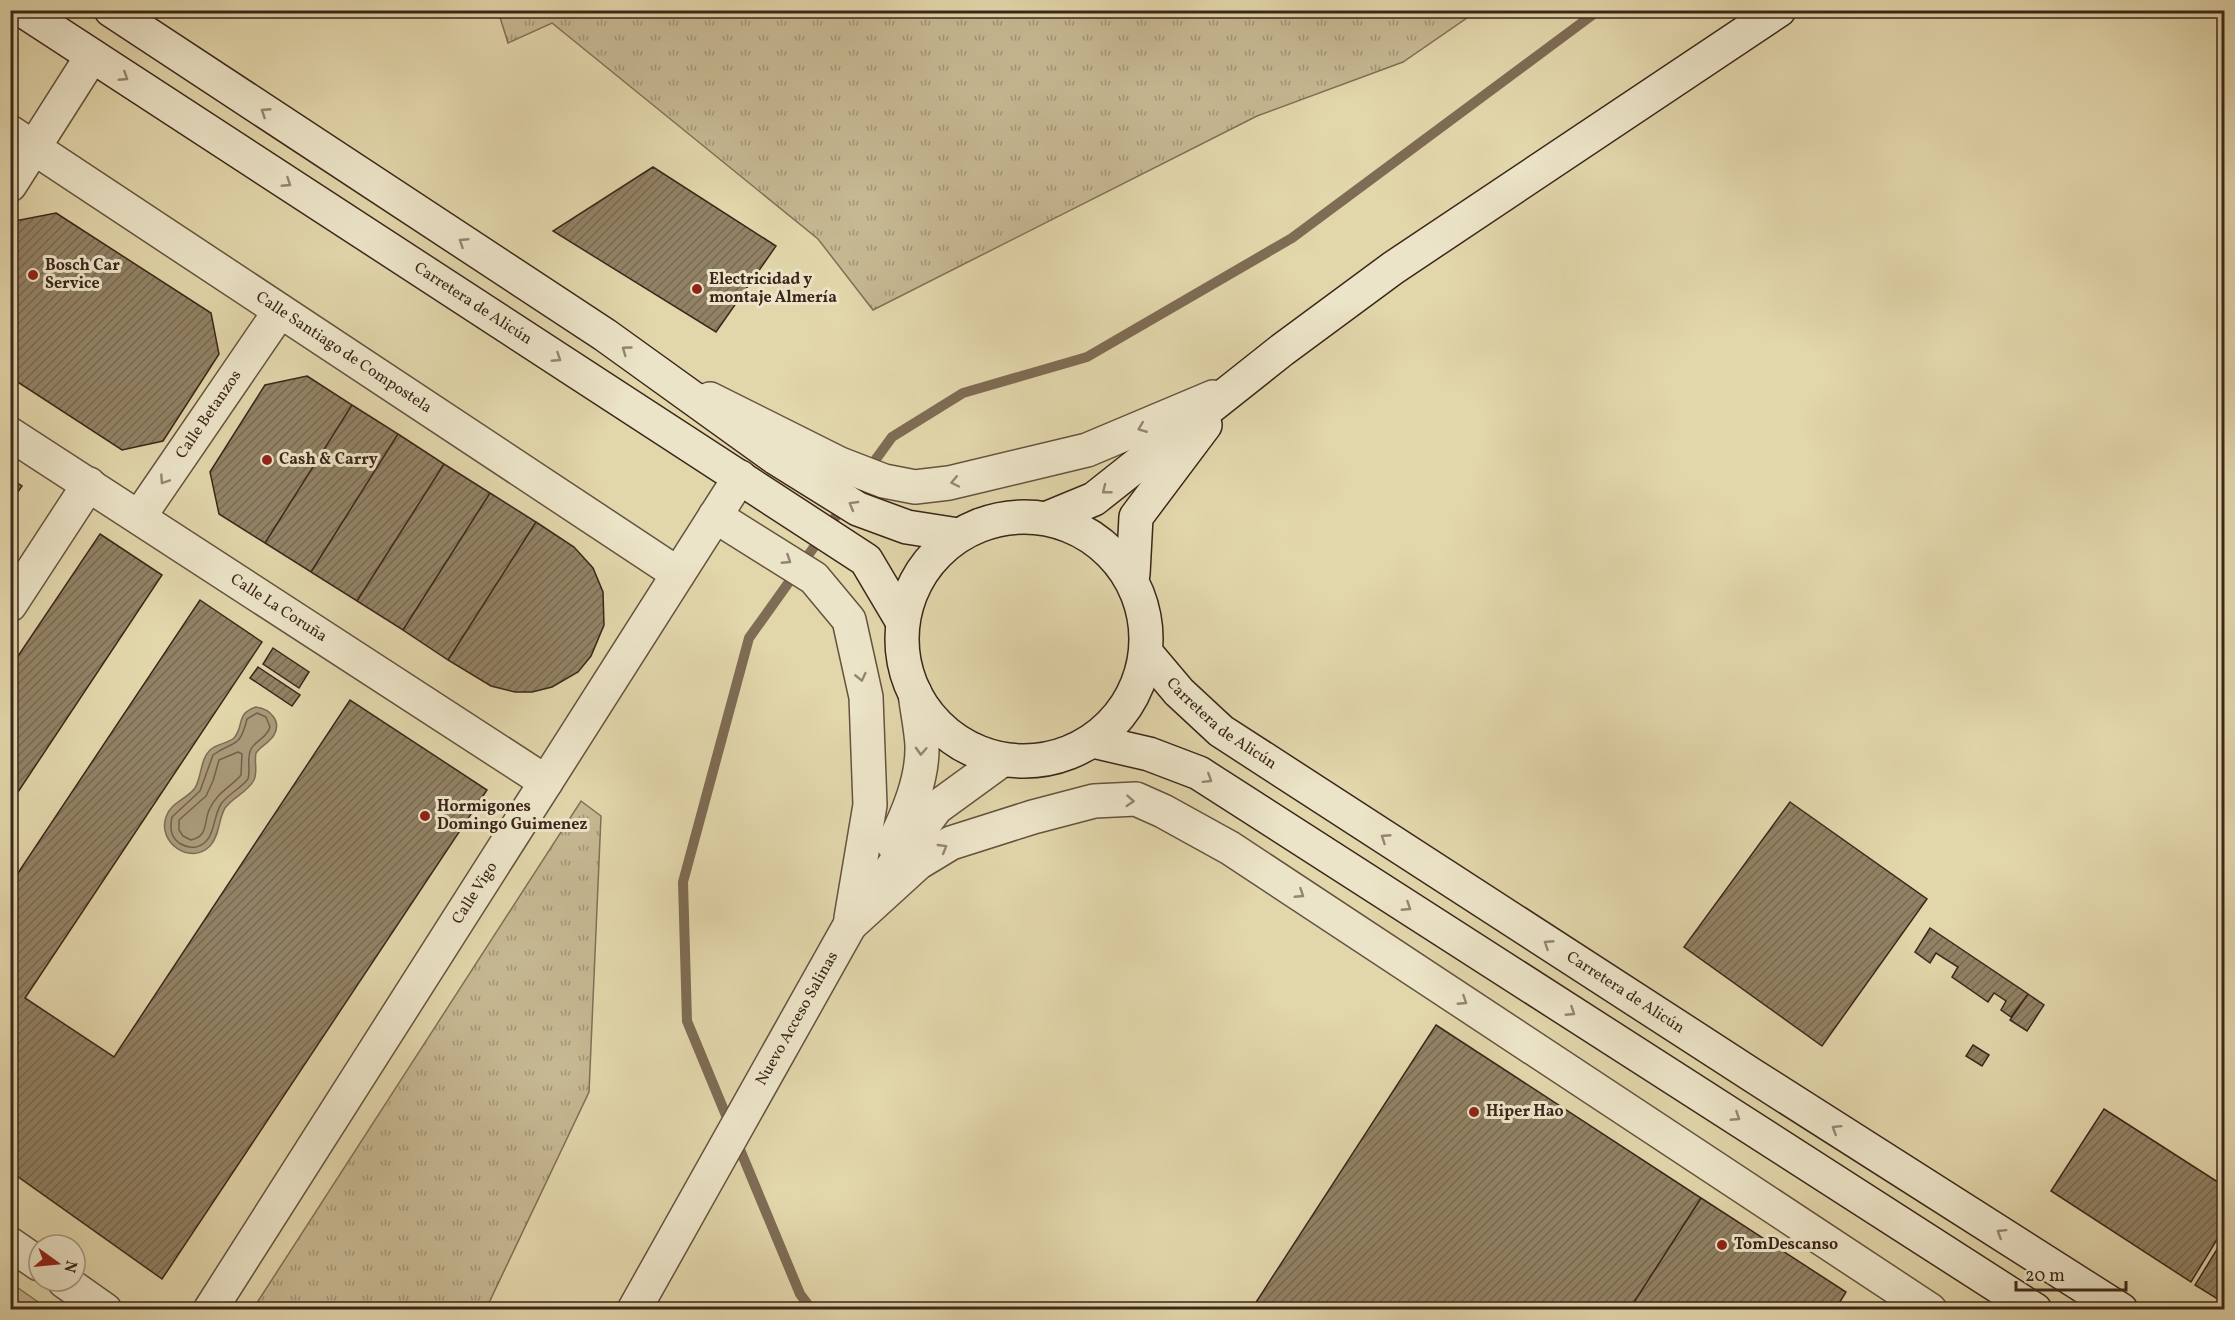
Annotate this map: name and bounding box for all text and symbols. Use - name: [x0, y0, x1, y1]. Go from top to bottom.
- one-way arrow: [118, 69, 128, 81]
- one-way arrow: [261, 108, 272, 119]
- one-way arrow: [281, 176, 292, 187]
- one-way arrow: [459, 239, 470, 250]
- place label: Bosch Car Service: [45, 255, 120, 295]
- street label: Carretera de Alicún: [409, 257, 536, 350]
- marker: Bosch Car Service: [26, 268, 40, 282]
- place label: Electricidad y montaje Almería: [709, 269, 837, 309]
- marker: Electricidad y montaje Almería: [690, 282, 704, 296]
- street label: Calle Santiago de Compostela: [251, 286, 436, 419]
- one-way arrow: [621, 347, 632, 358]
- one-way arrow: [551, 350, 561, 362]
- street label: Calle Betanzos: [171, 366, 247, 463]
- one-way arrow: [1137, 421, 1148, 433]
- place label: Cash & Carry: [279, 449, 378, 471]
- marker: Cash & Carry: [260, 453, 274, 467]
- one-way arrow: [160, 473, 171, 484]
- one-way arrow: [950, 474, 960, 487]
- one-way arrow: [1101, 482, 1112, 493]
- one-way arrow: [849, 501, 859, 513]
- one-way arrow: [781, 553, 792, 564]
- street label: Calle La Coruña: [226, 569, 331, 648]
- one-way arrow: [854, 672, 867, 682]
- street label: Carretera de Alicún: [1161, 673, 1281, 775]
- one-way arrow: [914, 747, 927, 756]
- one-way arrow: [1202, 771, 1212, 783]
- one-way arrow: [1126, 794, 1135, 807]
- place label: Hormigones Domingo Guimenez: [437, 796, 588, 836]
- marker: Hormigones Domingo Guimenez: [418, 809, 432, 823]
- one-way arrow: [1380, 834, 1391, 845]
- one-way arrow: [937, 844, 947, 856]
- street label: Calle Vigo: [447, 858, 503, 929]
- one-way arrow: [1293, 887, 1304, 898]
- one-way arrow: [1401, 899, 1412, 910]
- one-way arrow: [1544, 940, 1555, 951]
- street label: Carretera de Alicún: [1562, 946, 1689, 1039]
- street label: Nuevo Acceso Salinas: [751, 948, 844, 1090]
- one-way arrow: [1456, 994, 1467, 1005]
- one-way arrow: [1565, 1005, 1576, 1016]
- place label: Hiper Hao: [1486, 1101, 1564, 1123]
- marker: Hiper Hao: [1467, 1105, 1481, 1119]
- one-way arrow: [1729, 1110, 1740, 1121]
- one-way arrow: [1832, 1124, 1842, 1136]
- one-way arrow: [1997, 1229, 2007, 1241]
- north arrow: [27, 1233, 87, 1293]
- place label: TomDescanso: [1734, 1234, 1838, 1256]
- marker: TomDescanso: [1715, 1238, 1729, 1252]
- scale bar: [2016, 1254, 2126, 1292]
- text: N: [57, 1258, 82, 1275]
- text: 20 m: [2025, 1264, 2065, 1289]

